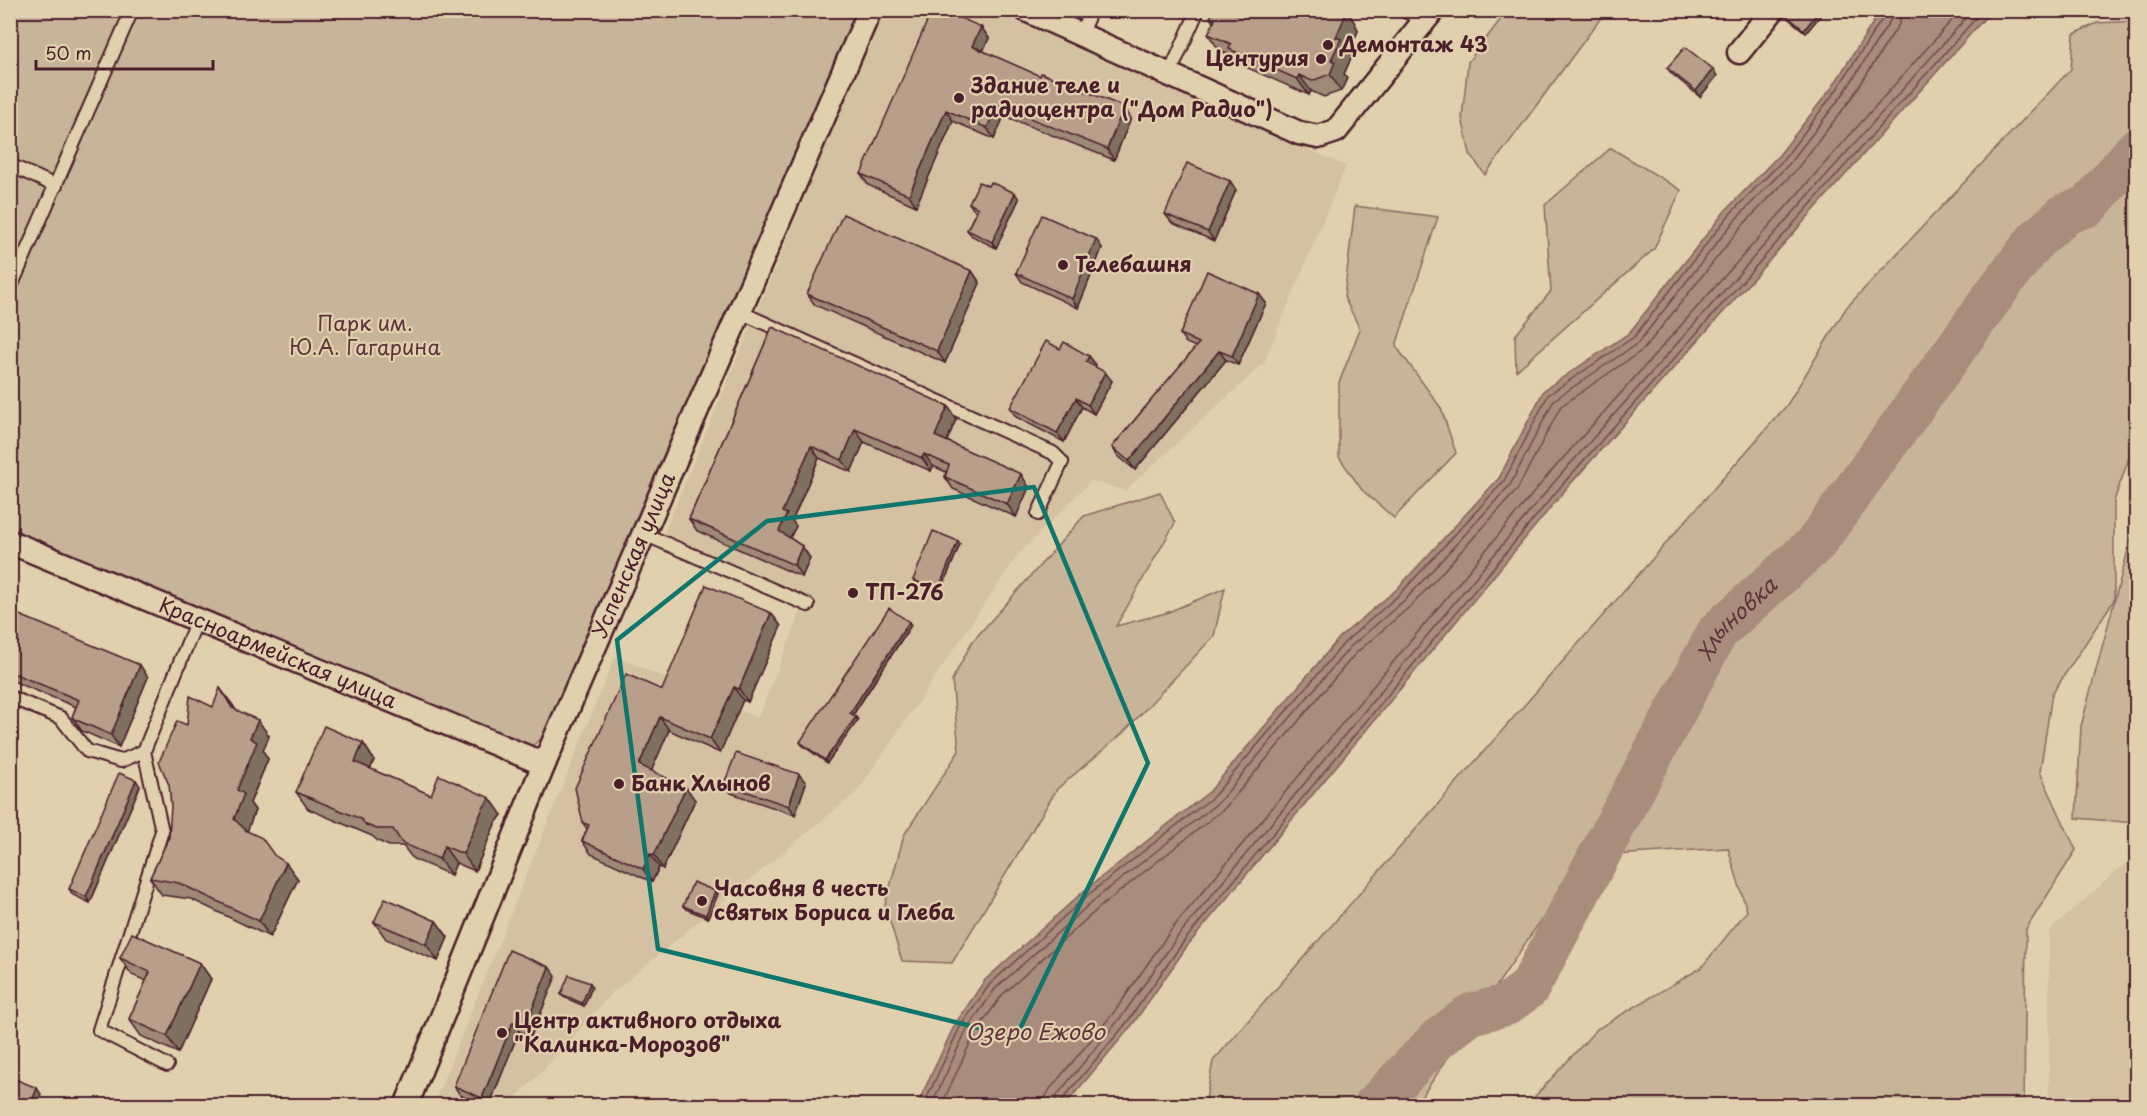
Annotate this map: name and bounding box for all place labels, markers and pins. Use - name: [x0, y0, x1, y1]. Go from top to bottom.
- place label: Демонтаж 43: [1339, 27, 1488, 59]
- marker: Демонтаж 43: [1321, 38, 1335, 52]
- place label: Центурия: [1206, 41, 1309, 73]
- marker: Центурия: [1314, 52, 1328, 66]
- place label: Здание теле и радиоцентра ("Дом Радио"): [970, 68, 1273, 124]
- marker: Здание теле и радиоцентра ("Дом Радио"): [952, 91, 966, 105]
- place label: Телебашня: [1075, 247, 1192, 279]
- marker: Телебашня: [1056, 258, 1070, 272]
- place label: ТП-276: [865, 575, 944, 607]
- marker: ТП-276: [846, 586, 860, 600]
- place label: Банк Хлынов: [631, 766, 771, 798]
- marker: Банк Хлынов: [612, 777, 626, 791]
- place label: Часовня в честь святых Бориса и Глеба: [714, 871, 955, 927]
- marker: Часовня в честь святых Бориса и Глеба: [695, 894, 709, 908]
- place label: Центр активного отдыха "Калинка-Морозов": [514, 1003, 782, 1059]
- marker: Центр активного отдыха "Калинка-Морозов": [495, 1026, 509, 1040]

